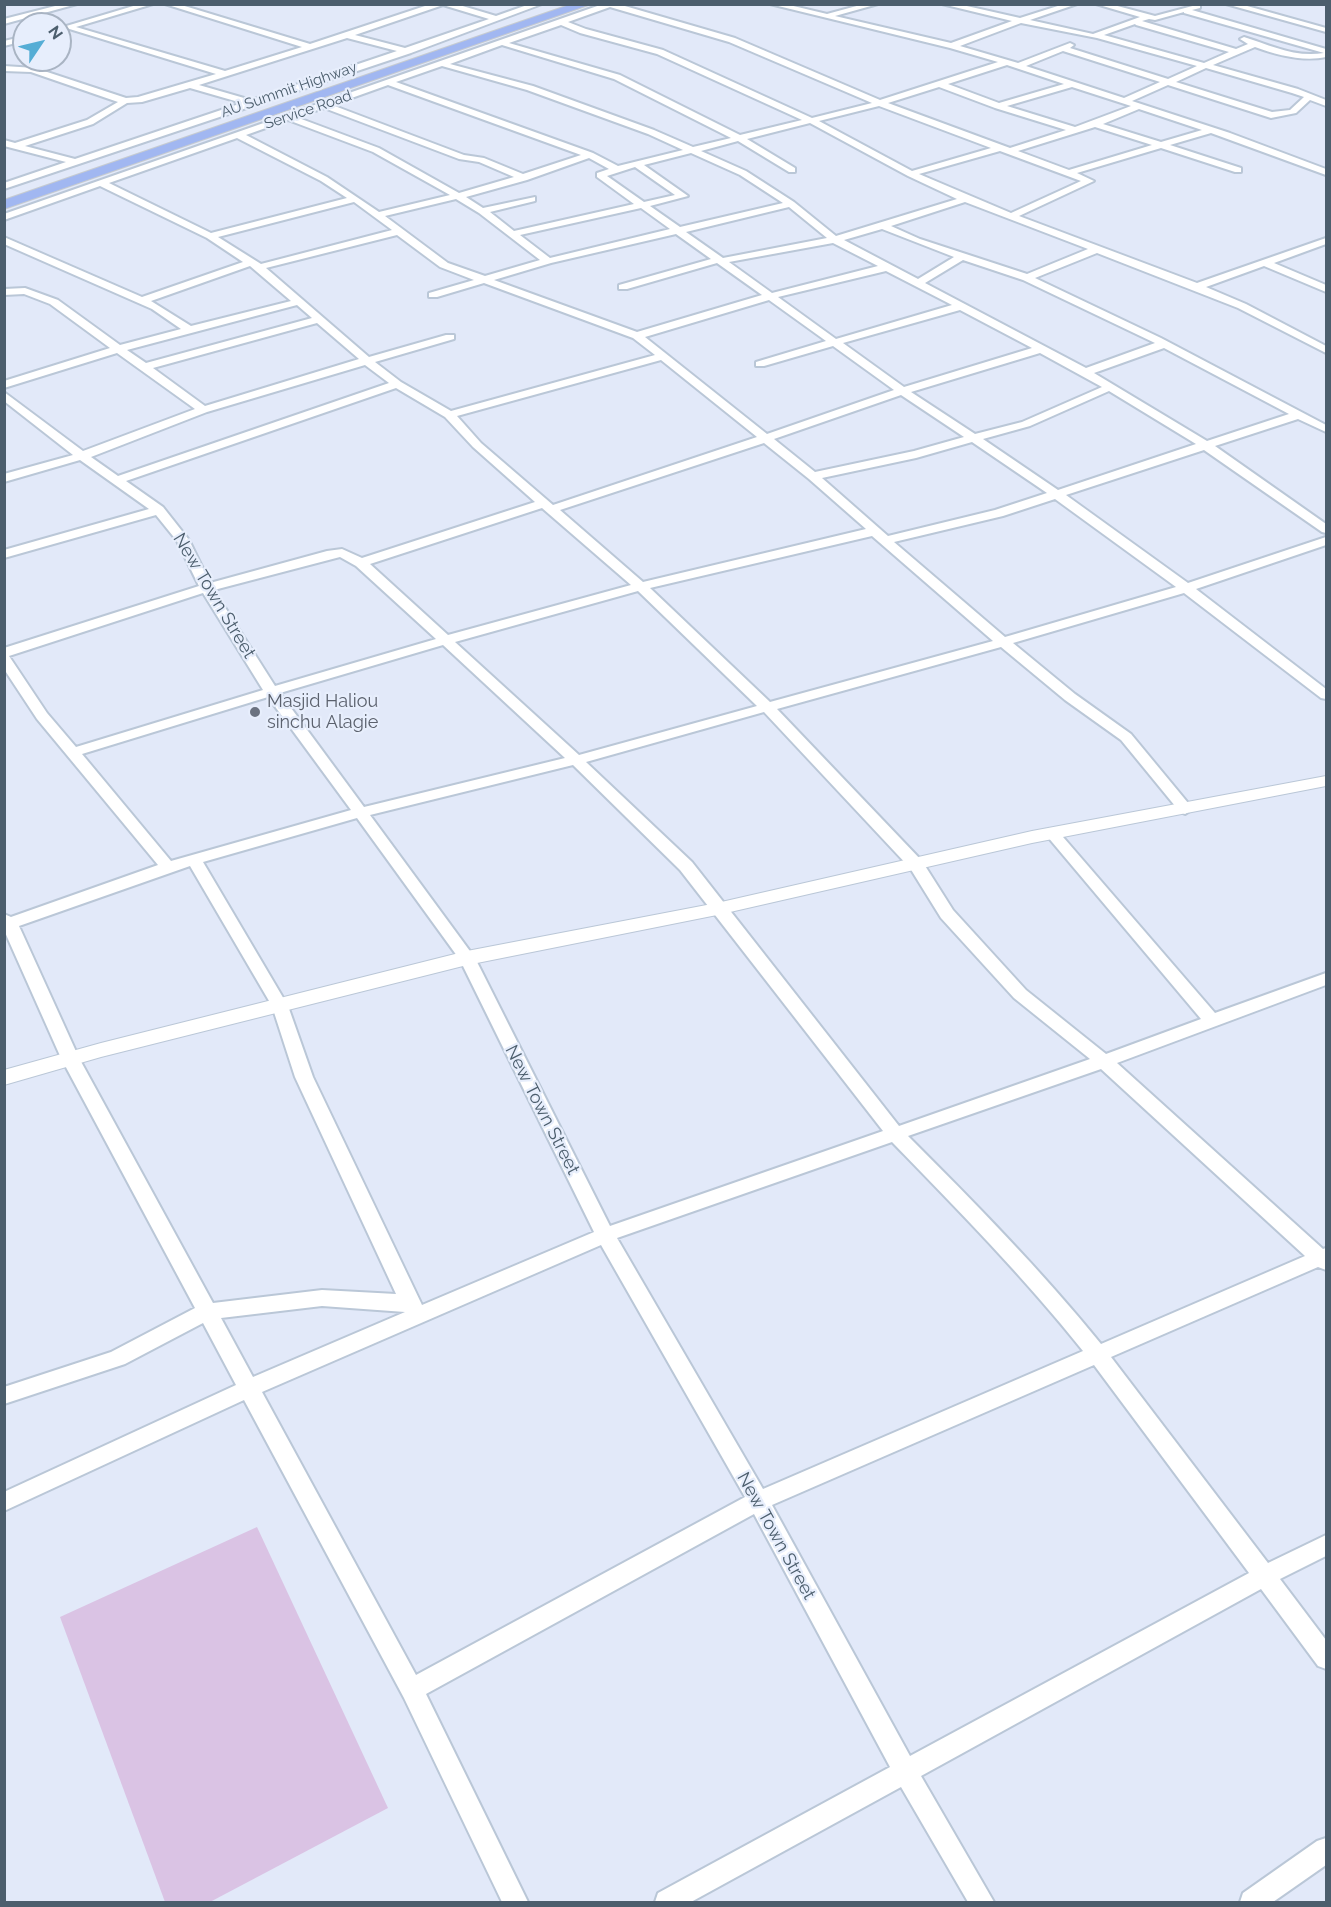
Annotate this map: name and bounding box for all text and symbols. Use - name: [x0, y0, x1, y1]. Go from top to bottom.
- north arrow: [12, 12, 72, 72]
- text: N: [44, 22, 67, 43]
- street label: AU Summit Highway: [219, 58, 359, 122]
- street label: Service Road: [262, 87, 354, 133]
- street label: New Town Street: [168, 529, 260, 663]
- place label: Masjid Haliou sinchu Alagie: [267, 691, 378, 734]
- marker: Masjid Haliou sinchu Alagie: [248, 705, 262, 719]
- street label: New Town Street: [500, 1042, 584, 1178]
- street label: New Town Street: [732, 1469, 820, 1603]

